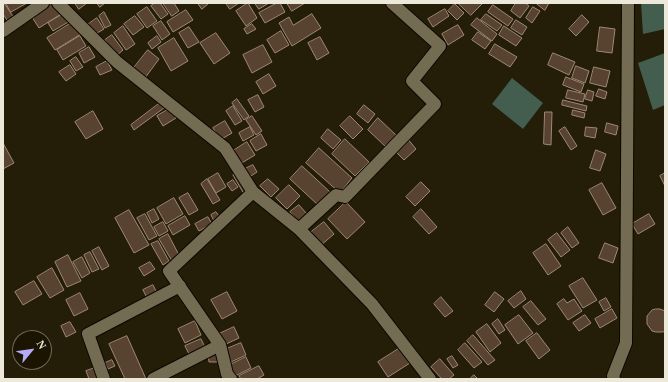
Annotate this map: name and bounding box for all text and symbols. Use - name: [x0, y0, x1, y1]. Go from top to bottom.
- north arrow: [12, 330, 52, 370]
- text: N: [34, 338, 49, 351]

